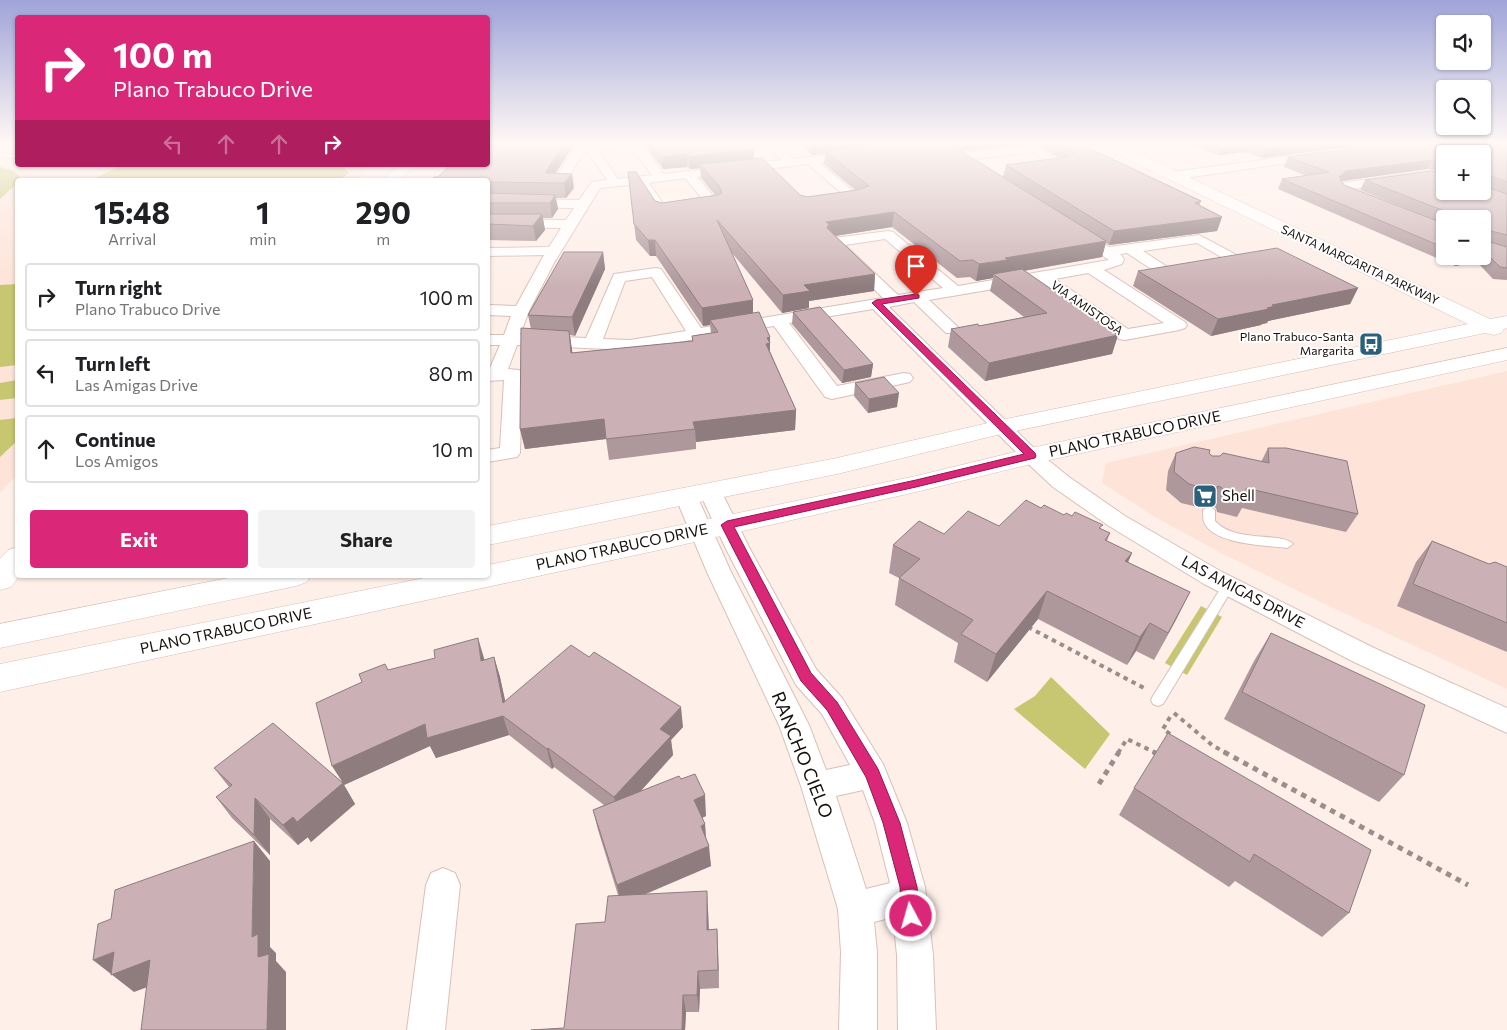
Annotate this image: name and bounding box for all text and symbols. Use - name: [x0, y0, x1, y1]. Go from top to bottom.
- map controls: [1436, 15, 1491, 265]
- button: sound: [1436, 15, 1491, 70]
- text: 100 m: [113, 32, 213, 75]
- icon: right: [30, 35, 95, 100]
- text: Plano Trabuco Drive: [113, 75, 313, 102]
- button: search: [1436, 80, 1491, 135]
- icon: left: [159, 130, 187, 158]
- icon: ahead: [212, 130, 240, 158]
- icon: ahead: [265, 130, 293, 158]
- icon: right: [318, 130, 346, 158]
- button: +: [1436, 145, 1491, 200]
- text: 15:48: [94, 193, 170, 230]
- text: 1: [256, 193, 270, 230]
- text: 290: [356, 193, 411, 230]
- button: −: [1436, 210, 1491, 265]
- street label: SANTA MARGARITA PARKWAY: [1279, 221, 1442, 307]
- text: Arrival: [108, 229, 156, 248]
- text: min: [249, 229, 276, 248]
- text: m: [376, 229, 390, 248]
- pin: [895, 245, 937, 296]
- icon: arrive: [902, 252, 930, 280]
- text: Turn right: [75, 276, 162, 299]
- street label: VIA AMISTOSA: [1049, 277, 1126, 337]
- icon: right: [32, 283, 60, 311]
- text: 100 m: [420, 286, 473, 309]
- text: Plano Trabuco Drive: [75, 299, 220, 318]
- place label: Plano Trabuco-Santa Margarita: [1240, 329, 1354, 357]
- bus stop icon: Plano Trabuco-Santa Margarita: [1358, 331, 1384, 357]
- text: Turn left: [75, 352, 150, 375]
- icon: left: [32, 359, 60, 387]
- text: 80 m: [429, 362, 473, 385]
- text: Las Amigas Drive: [75, 375, 198, 394]
- street label: PLANO TRABUCO DRIVE: [1047, 406, 1223, 460]
- text: Continue: [75, 428, 155, 451]
- icon: ahead: [32, 435, 60, 463]
- text: 10 m: [432, 438, 473, 461]
- text: Los Amigos: [75, 451, 158, 470]
- supermarket icon: Shell: [1192, 483, 1218, 509]
- place label: Shell: [1222, 486, 1255, 504]
- button: Exit: [30, 510, 248, 568]
- button: Share: [258, 510, 475, 568]
- street label: PLANO TRABUCO DRIVE: [534, 519, 710, 573]
- street label: LAS AMIGAS DRIVE: [1179, 551, 1308, 631]
- street label: PLANO TRABUCO DRIVE: [138, 603, 314, 657]
- street label: RANCHO CIELO: [767, 688, 838, 821]
- position arrow: [884, 889, 936, 941]

